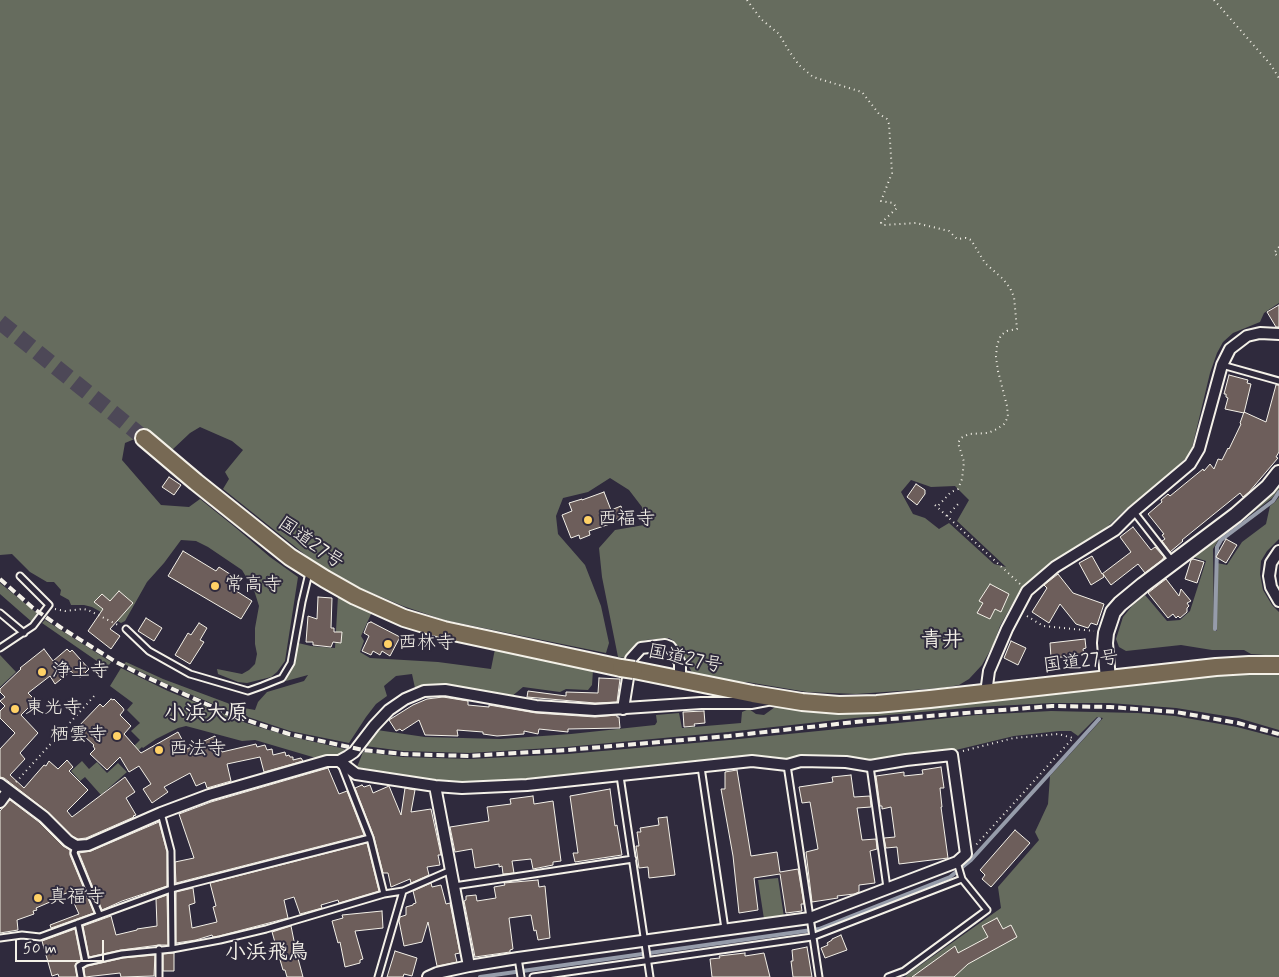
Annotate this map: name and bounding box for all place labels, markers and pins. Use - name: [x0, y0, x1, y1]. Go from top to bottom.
- place label: 西福寺: [598, 509, 655, 531]
- marker: 西福寺: [582, 514, 594, 526]
- place label: 常高寺: [225, 575, 282, 597]
- marker: 常高寺: [209, 580, 221, 592]
- place label: 西林寺: [398, 633, 455, 655]
- marker: 西林寺: [382, 638, 394, 650]
- place label: 浄土寺: [52, 661, 109, 683]
- marker: 浄土寺: [36, 666, 48, 678]
- place label: 東光寺: [25, 698, 82, 720]
- marker: 東光寺: [9, 703, 21, 715]
- place label: 栖雲寺: [50, 725, 107, 747]
- marker: 栖雲寺: [111, 730, 123, 742]
- place label: 西法寺: [169, 739, 226, 761]
- marker: 西法寺: [153, 744, 165, 756]
- place label: 真福寺: [48, 887, 105, 909]
- marker: 真福寺: [32, 892, 44, 904]

